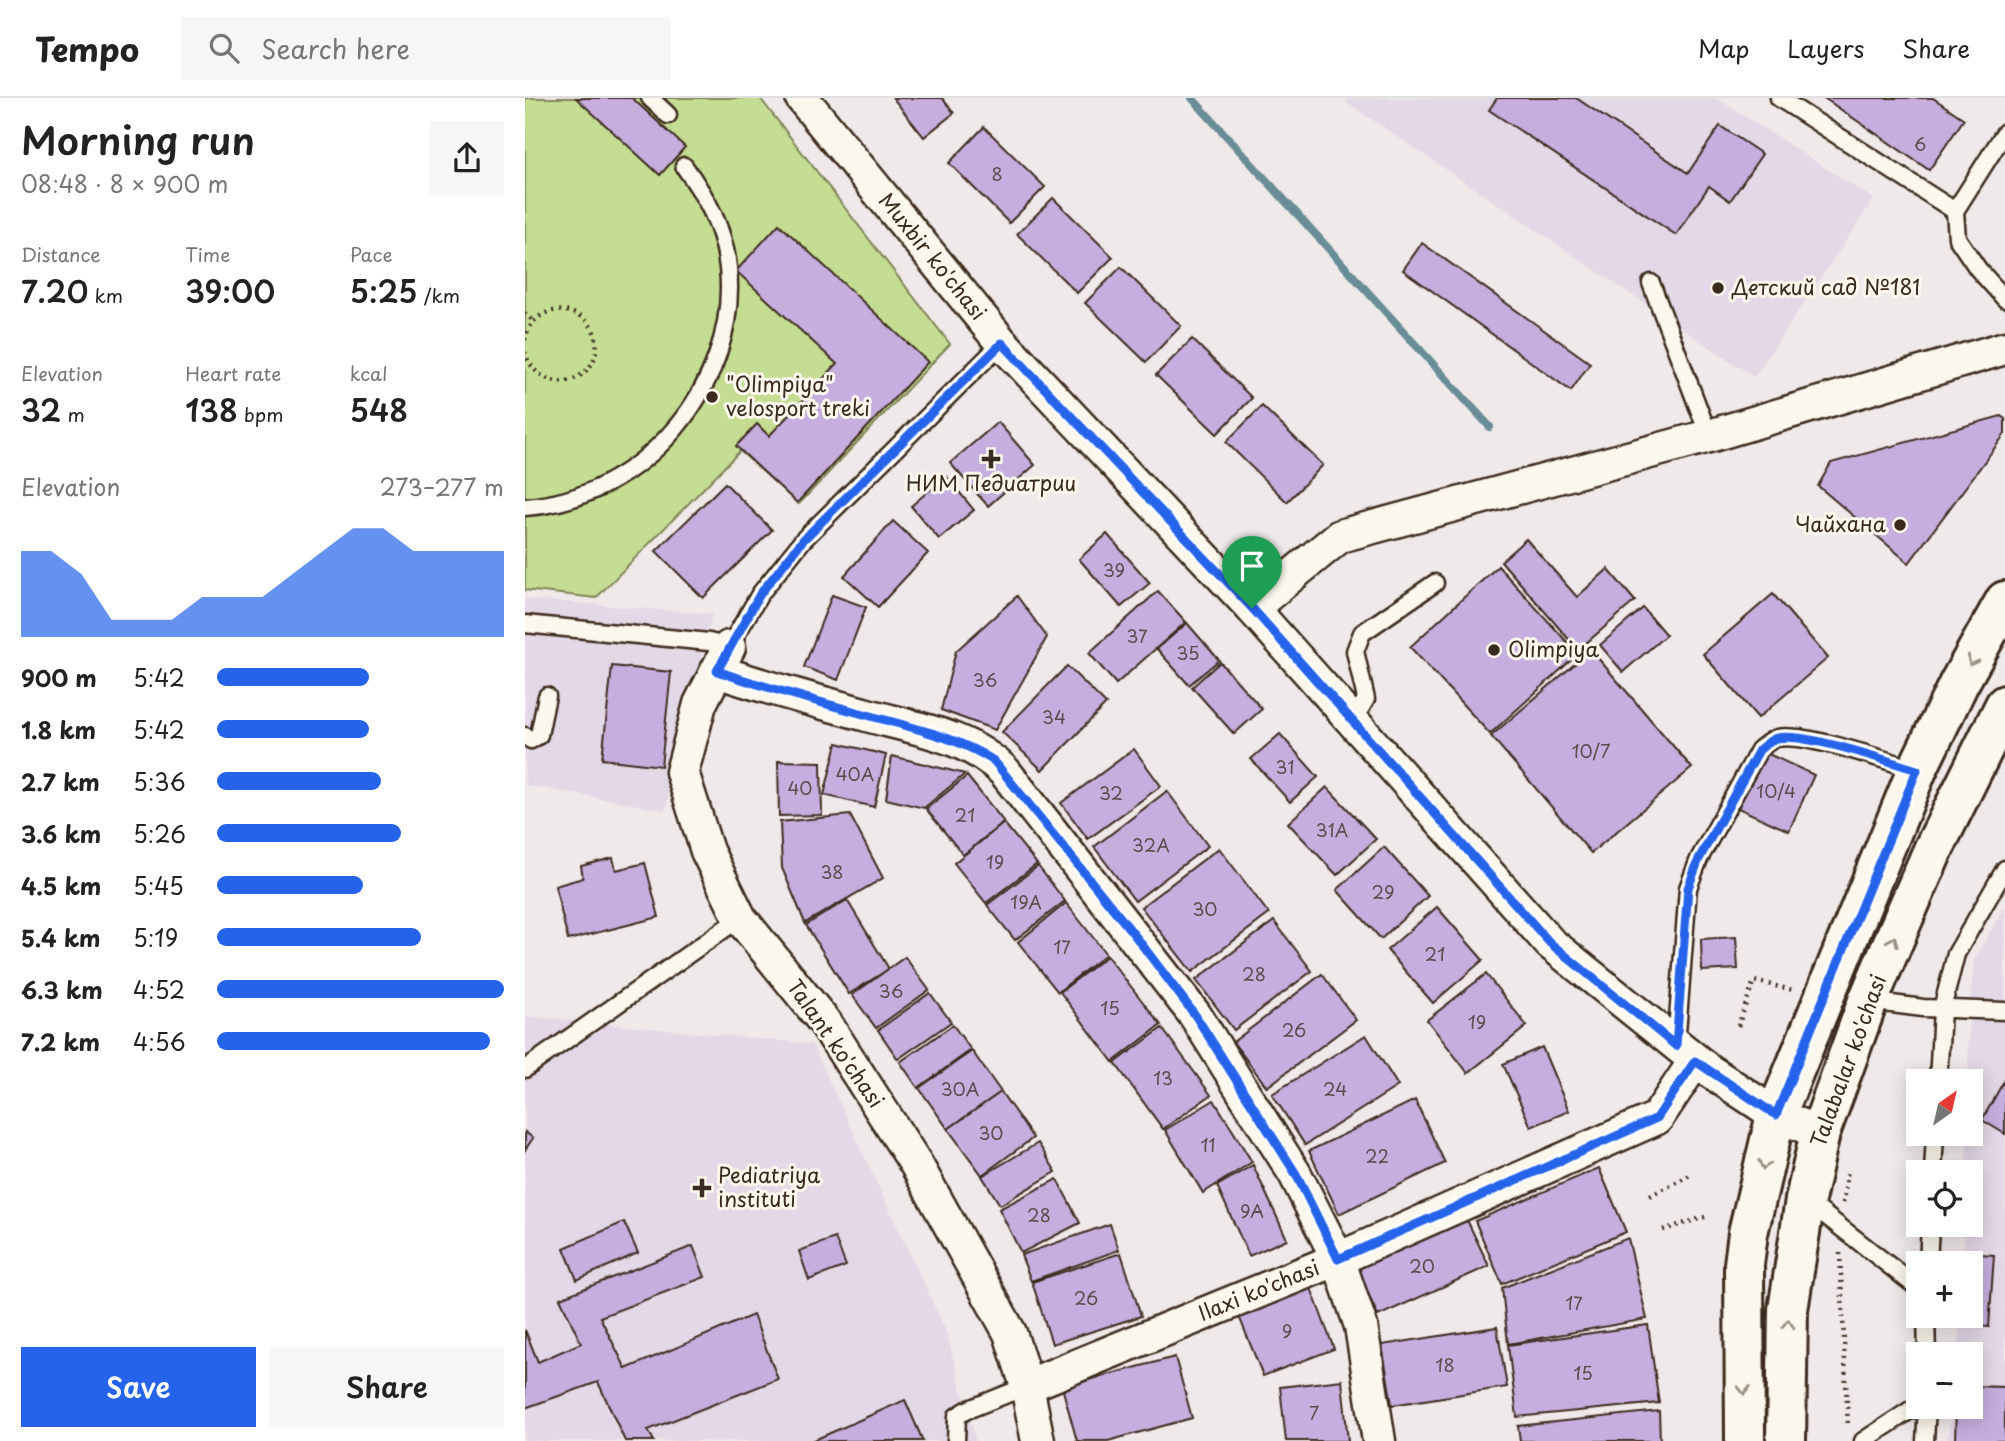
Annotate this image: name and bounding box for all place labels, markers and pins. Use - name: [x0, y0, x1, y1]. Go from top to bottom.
- place label: Детский сад №181: [1731, 270, 1920, 302]
- marker: Детский сад №181: [1710, 280, 1726, 296]
- place label: "Olimpiya" velosport treki: [726, 367, 870, 423]
- marker: "Olimpiya" velosport treki: [704, 389, 720, 405]
- marker: НИМ Педиатрии: [981, 449, 1001, 469]
- place label: НИМ Педиатрии: [906, 466, 1076, 498]
- place label: Чайхана: [1795, 507, 1887, 539]
- marker: Чайхана: [1892, 517, 1908, 533]
- pin: [1222, 536, 1282, 608]
- place label: Olimpiya: [1508, 632, 1600, 664]
- marker: Olimpiya: [1486, 642, 1502, 658]
- place label: Pediatriya instituti: [718, 1158, 821, 1214]
- marker: Pediatriya instituti: [692, 1178, 712, 1198]

